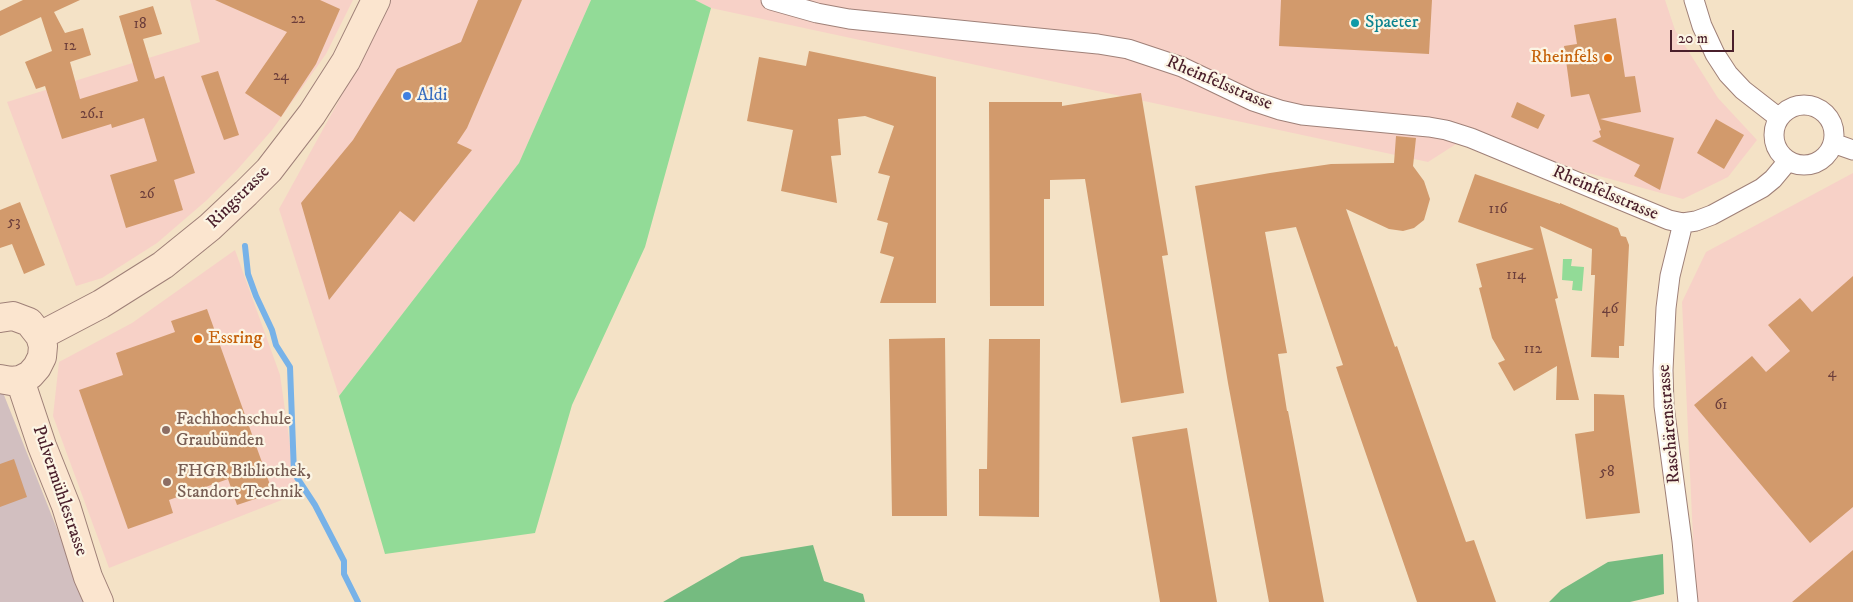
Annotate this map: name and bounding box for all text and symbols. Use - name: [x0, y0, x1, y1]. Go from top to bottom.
- house number: 22: [291, 11, 305, 29]
- place label: Spaeter: [1365, 12, 1418, 34]
- house number: 18: [133, 16, 147, 34]
- marker: Spaeter: [1349, 17, 1361, 29]
- scale bar: [1673, 20, 1737, 52]
- text: 20 m: [1678, 29, 1708, 48]
- house number: 12: [64, 38, 76, 56]
- place label: Rheinfels: [1531, 47, 1598, 69]
- street label: Rheinfelsstrasse: [1163, 52, 1275, 116]
- marker: Rheinfels: [1602, 52, 1614, 64]
- house number: 24: [273, 68, 289, 86]
- place label: Aldi: [417, 85, 447, 107]
- marker: Aldi: [401, 90, 413, 102]
- house number: 26.1: [80, 106, 104, 124]
- street label: Ringstrasse: [203, 162, 275, 234]
- street label: Rheinfelsstrasse: [1549, 162, 1661, 226]
- house number: 26: [139, 186, 155, 204]
- house number: 116: [1489, 201, 1507, 219]
- house number: 53: [7, 214, 21, 232]
- house number: 114: [1506, 267, 1526, 285]
- house number: 46: [1602, 301, 1618, 319]
- place label: Essring: [208, 328, 262, 350]
- marker: Essring: [192, 333, 204, 345]
- house number: 112: [1524, 341, 1542, 359]
- street label: Raschärenstrasse: [1654, 363, 1686, 485]
- house number: 4: [1828, 365, 1836, 383]
- house number: 61: [1714, 397, 1728, 415]
- place label: Fachhochschule Graubünden: [176, 409, 291, 452]
- street label: Pulvermühlestrasse: [27, 423, 91, 559]
- marker: Fachhochschule Graubünden: [160, 424, 172, 436]
- place label: FHGR Bibliothek, Standort Technik: [177, 461, 311, 504]
- house number: 58: [1600, 464, 1614, 482]
- marker: FHGR Bibliothek, Standort Technik: [161, 476, 173, 488]

